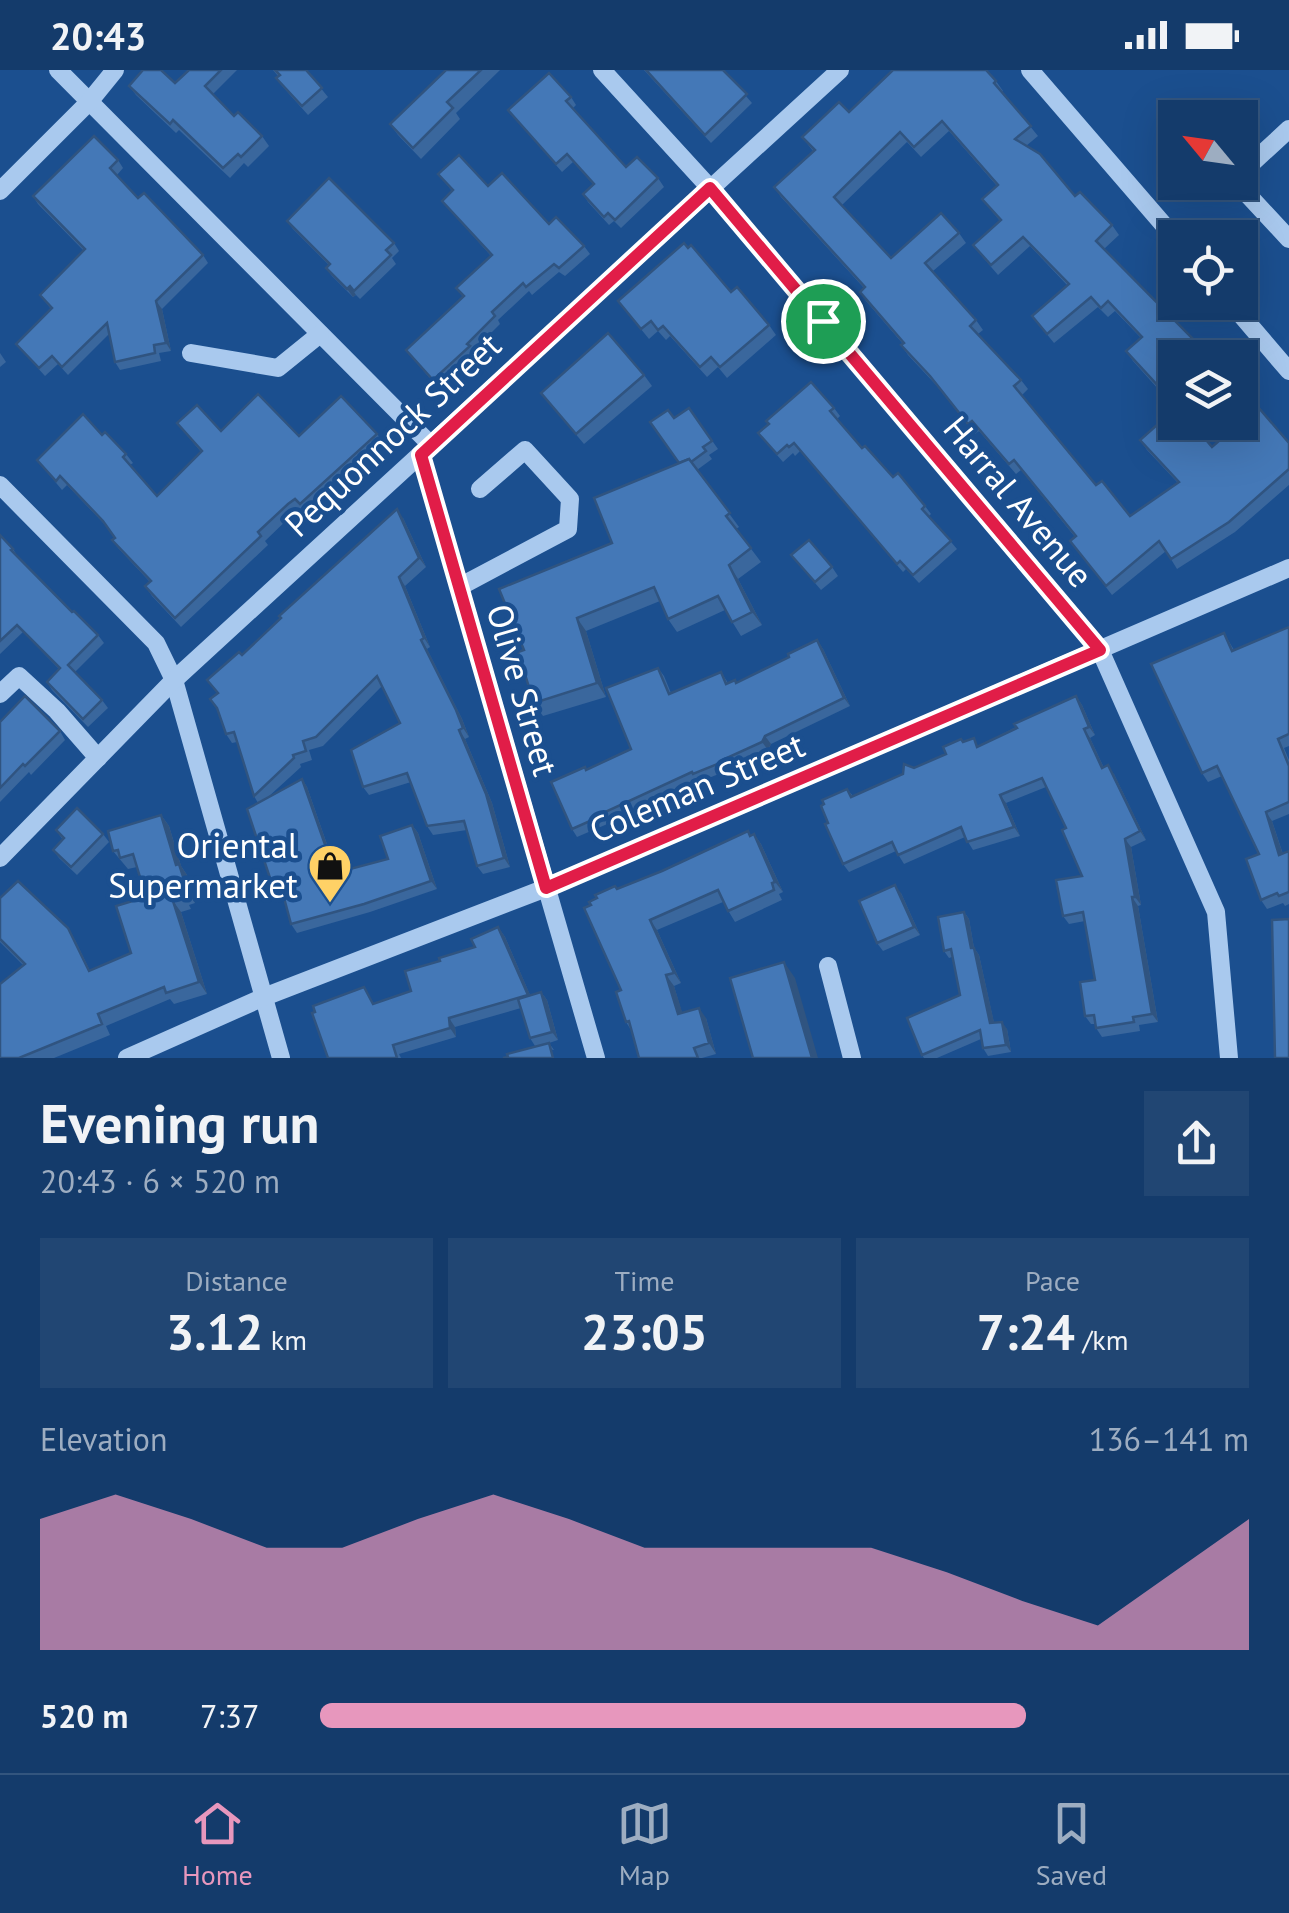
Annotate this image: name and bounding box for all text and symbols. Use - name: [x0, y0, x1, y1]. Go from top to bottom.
- text: 20:43: [50, 11, 146, 60]
- north arrow: [1158, 100, 1258, 200]
- map controls: [1158, 100, 1258, 440]
- button: locate: [1158, 220, 1258, 320]
- pin: [781, 279, 866, 364]
- icon: arrive: [796, 294, 851, 349]
- street label: Pequonnock Street: [274, 322, 510, 546]
- button: layers: [1158, 340, 1258, 440]
- street label: Harral Avenue: [934, 406, 1104, 596]
- street label: Olive Street: [477, 599, 569, 781]
- street label: Coleman Street: [582, 721, 811, 853]
- place label: Oriental Supermarket: [108, 822, 298, 908]
- shop icon: Oriental Supermarket: [307, 843, 353, 904]
- text: Evening run: [40, 1087, 320, 1158]
- button: share: [1144, 1091, 1249, 1196]
- text: 20:43 · 6 × 520 m: [40, 1160, 280, 1202]
- text: Distance: [185, 1262, 288, 1299]
- text: Time: [614, 1262, 675, 1299]
- text: Pace: [1025, 1262, 1080, 1299]
- text: 3.12: [166, 1299, 263, 1364]
- text: 23:05: [581, 1299, 708, 1364]
- text: 7:24: [976, 1299, 1075, 1364]
- text: km: [263, 1321, 307, 1358]
- text: /km: [1075, 1321, 1129, 1358]
- text: Elevation: [40, 1418, 167, 1460]
- text: 136–141 m: [1089, 1418, 1249, 1460]
- text: 520 m: [40, 1695, 128, 1737]
- text: 7:37: [200, 1695, 259, 1737]
- tab: Home: [182, 1796, 253, 1893]
- tab: Map: [617, 1796, 672, 1893]
- tab: Saved: [1036, 1796, 1107, 1893]

